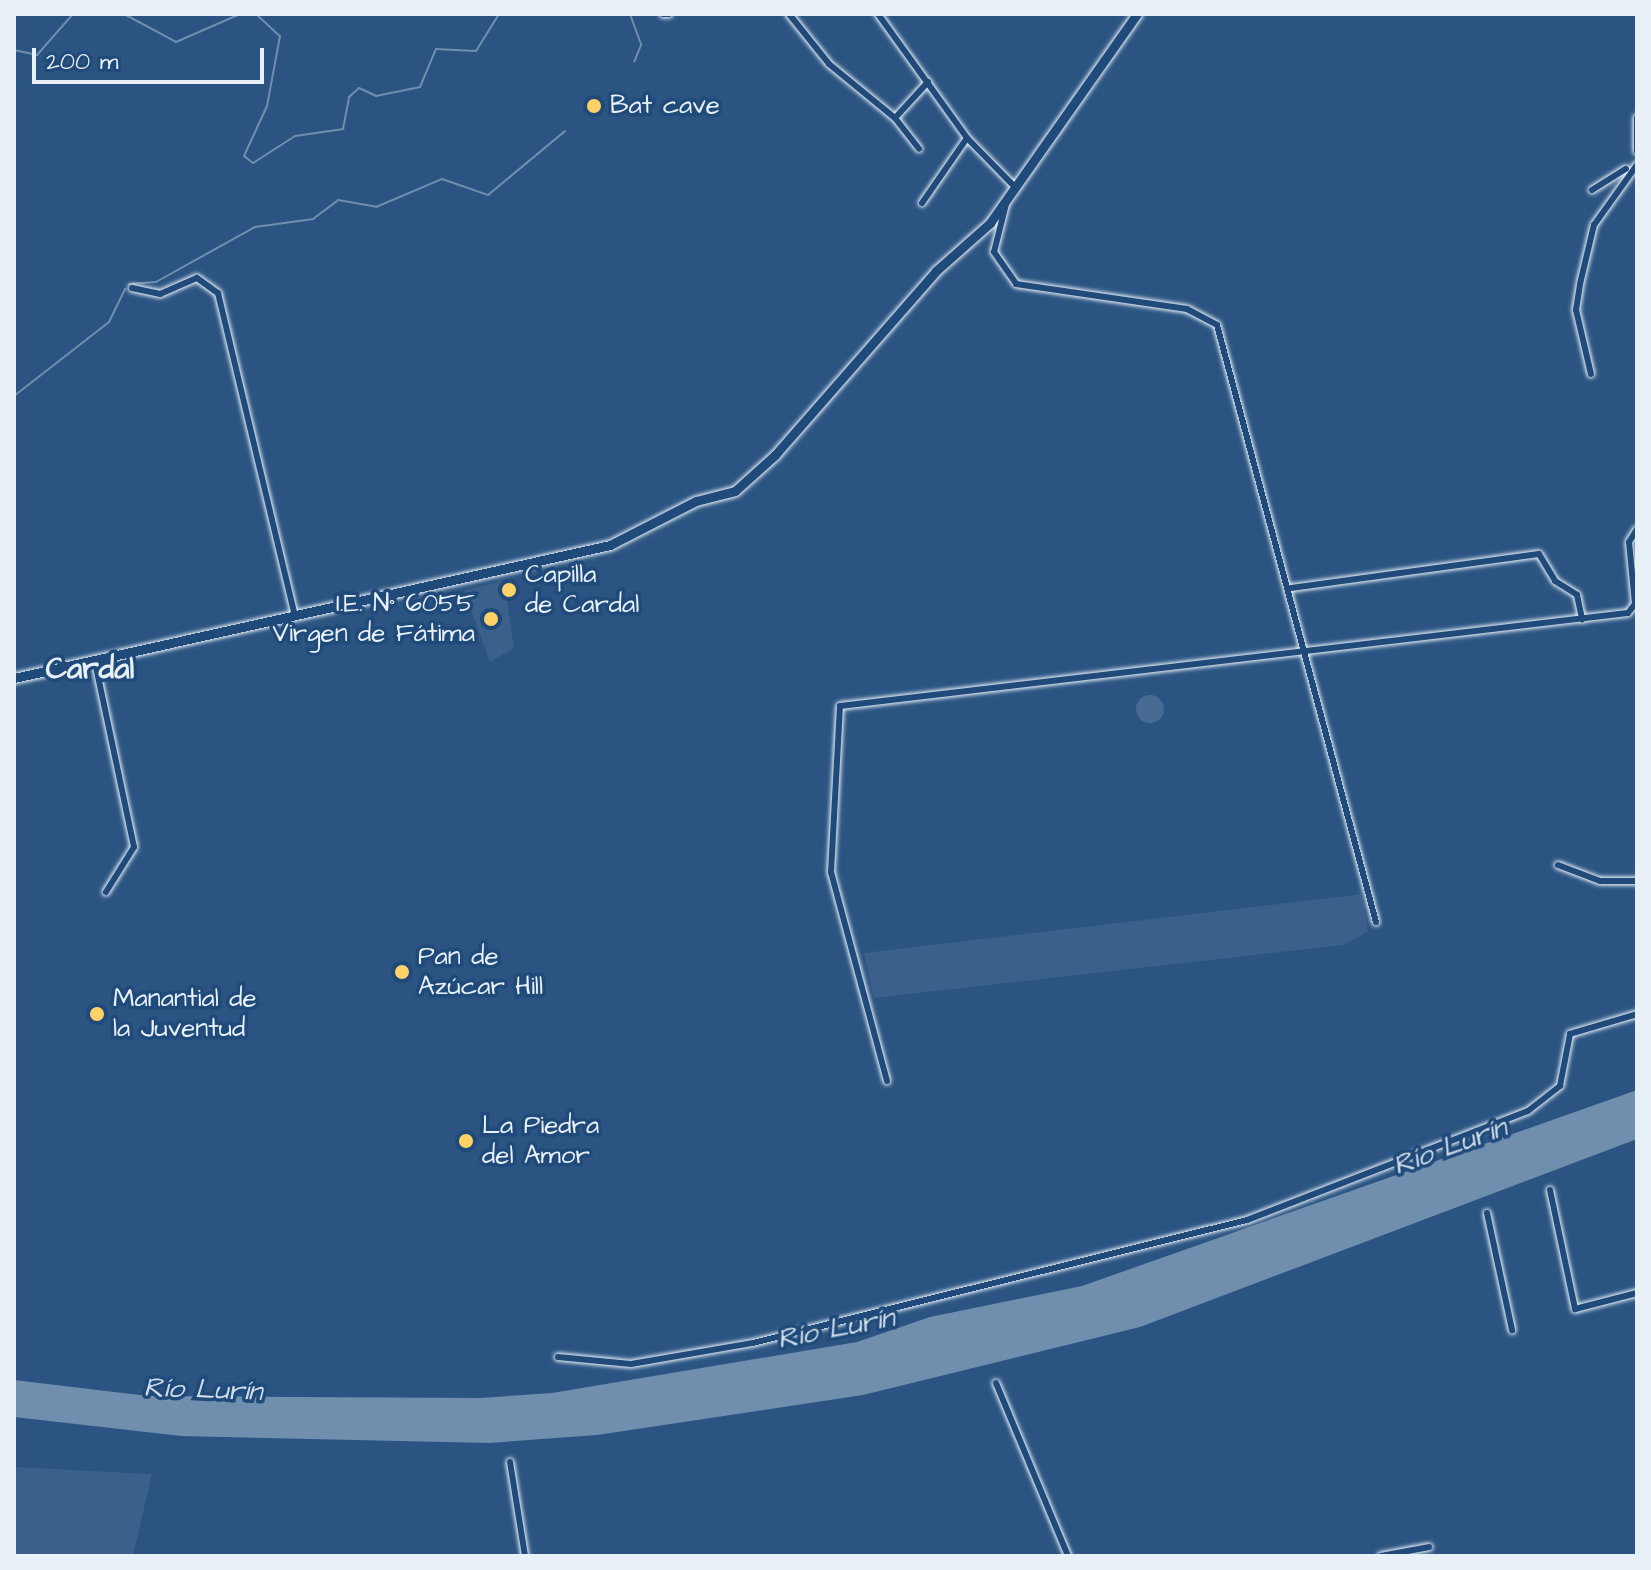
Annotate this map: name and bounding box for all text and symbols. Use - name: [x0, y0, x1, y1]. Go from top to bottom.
- scale bar: [36, 32, 268, 82]
- text: 200 m: [46, 45, 118, 79]
- place label: Bat cave: [610, 90, 720, 122]
- marker: Bat cave: [585, 97, 603, 115]
- place label: Capilla de Cardal: [525, 559, 639, 620]
- marker: Capilla de Cardal: [500, 581, 518, 599]
- place label: I.E. N° 6055 Virgen de Fátima: [273, 588, 475, 650]
- marker: I.E. N° 6055 Virgen de Fátima: [482, 610, 500, 628]
- district label: Cardal: [46, 651, 134, 687]
- place label: Pan de Azúcar Hill: [418, 941, 543, 1002]
- marker: Pan de Azúcar Hill: [393, 963, 411, 981]
- place label: Manantial de la Juventud: [113, 983, 257, 1044]
- marker: Manantial de la Juventud: [88, 1005, 106, 1023]
- place label: La Piedra del Amor: [482, 1110, 599, 1172]
- water label: Río Lurín: [1389, 1111, 1511, 1183]
- marker: La Piedra del Amor: [457, 1132, 475, 1150]
- water label: Río Lurín: [775, 1301, 897, 1357]
- water label: Río Lurín: [143, 1371, 263, 1409]

